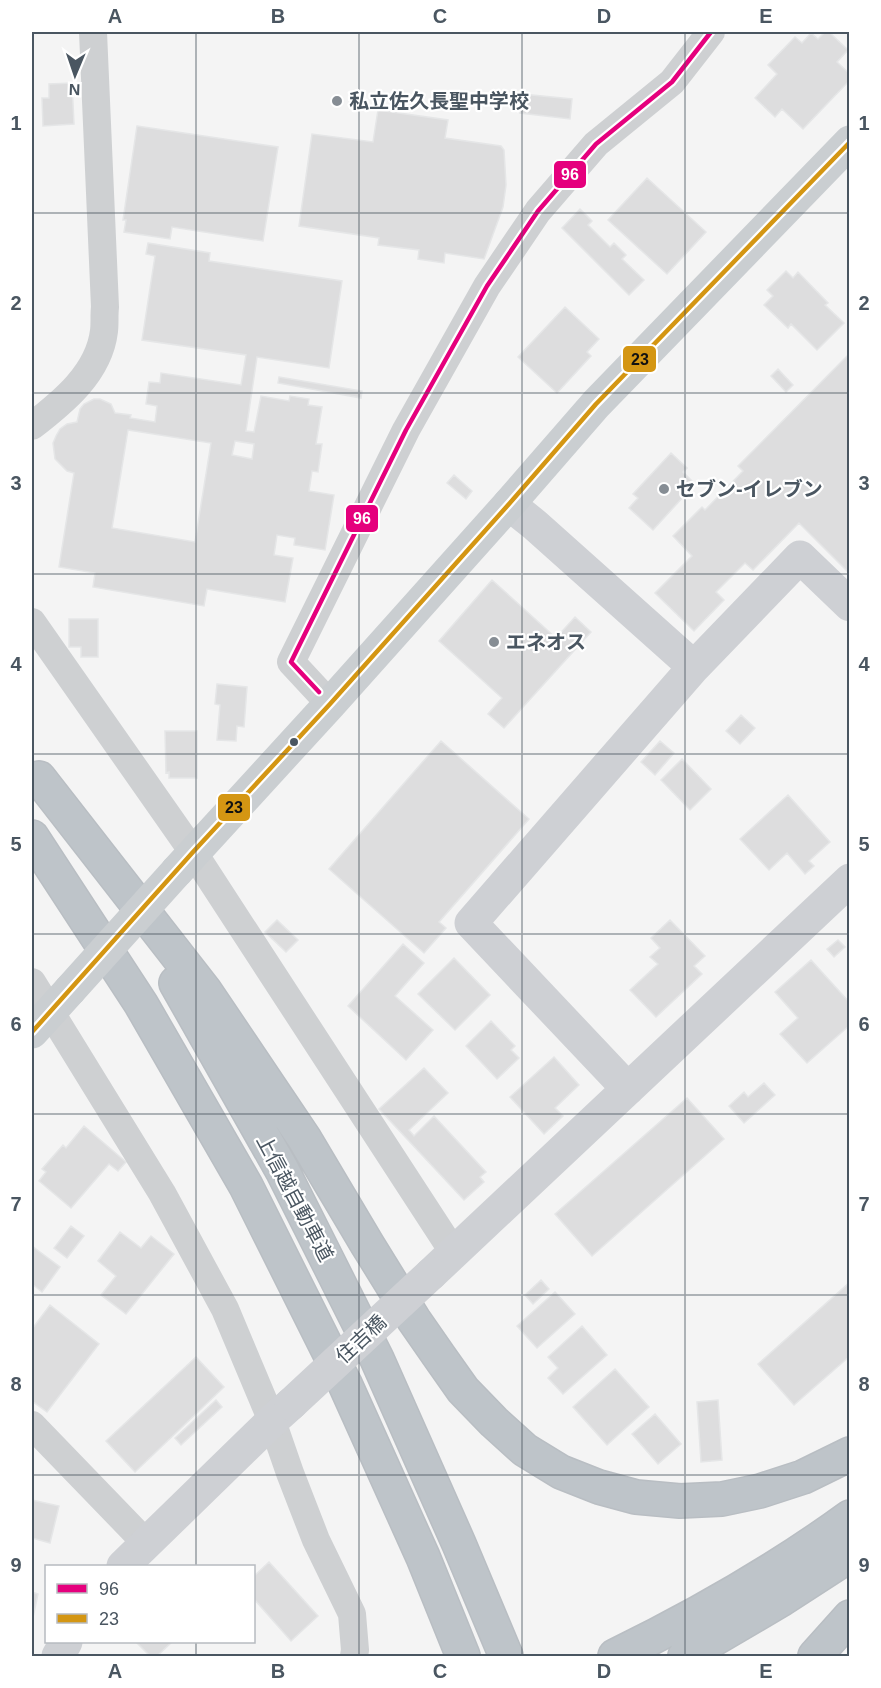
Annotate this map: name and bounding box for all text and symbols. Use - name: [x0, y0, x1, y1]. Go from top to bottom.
- text: A: [108, 5, 122, 27]
- text: B: [271, 5, 285, 27]
- text: C: [433, 5, 447, 27]
- text: D: [597, 5, 611, 27]
- text: E: [759, 5, 773, 27]
- north arrow: [45, 45, 105, 105]
- text: N: [68, 81, 81, 98]
- place label: 私立佐久長聖中学校: [349, 90, 529, 112]
- marker: 私立佐久長聖中学校: [330, 94, 344, 108]
- text: 1: [10, 112, 22, 134]
- text: 1: [858, 112, 870, 134]
- line badge: 96: [553, 160, 587, 189]
- text: 96: [561, 166, 579, 183]
- text: 2: [10, 292, 22, 314]
- text: 2: [858, 292, 870, 314]
- line badge: 23: [622, 345, 657, 373]
- text: 23: [631, 351, 649, 368]
- text: 3: [10, 472, 22, 494]
- text: 3: [858, 472, 870, 494]
- place label: セブン-イレブン: [676, 478, 823, 500]
- marker: セブン-イレブン: [657, 482, 671, 496]
- line badge: 96: [345, 504, 379, 533]
- text: 96: [353, 510, 371, 527]
- place label: エネオス: [506, 631, 586, 653]
- marker: エネオス: [487, 635, 501, 649]
- text: 4: [10, 653, 22, 675]
- text: 4: [858, 653, 870, 675]
- unlabelled marker: [288, 736, 300, 748]
- line badge: 23: [217, 793, 251, 822]
- text: 23: [225, 799, 243, 816]
- text: 5: [10, 833, 22, 855]
- text: 5: [858, 833, 870, 855]
- text: 6: [10, 1013, 22, 1035]
- text: 6: [858, 1013, 870, 1035]
- street label: 上信越自動車道: [252, 1131, 338, 1265]
- text: 7: [10, 1193, 22, 1215]
- text: 7: [858, 1193, 870, 1215]
- street label: 住吉橋: [332, 1310, 390, 1368]
- text: 8: [10, 1373, 22, 1395]
- text: 8: [858, 1373, 870, 1395]
- text: 9: [10, 1554, 22, 1576]
- text: 9: [858, 1554, 870, 1576]
- legend: [45, 1565, 255, 1643]
- text: 96: [99, 1579, 119, 1599]
- text: 23: [99, 1609, 119, 1629]
- text: A: [108, 1660, 122, 1682]
- text: B: [271, 1660, 285, 1682]
- text: C: [433, 1660, 447, 1682]
- text: D: [597, 1660, 611, 1682]
- text: E: [759, 1660, 773, 1682]

